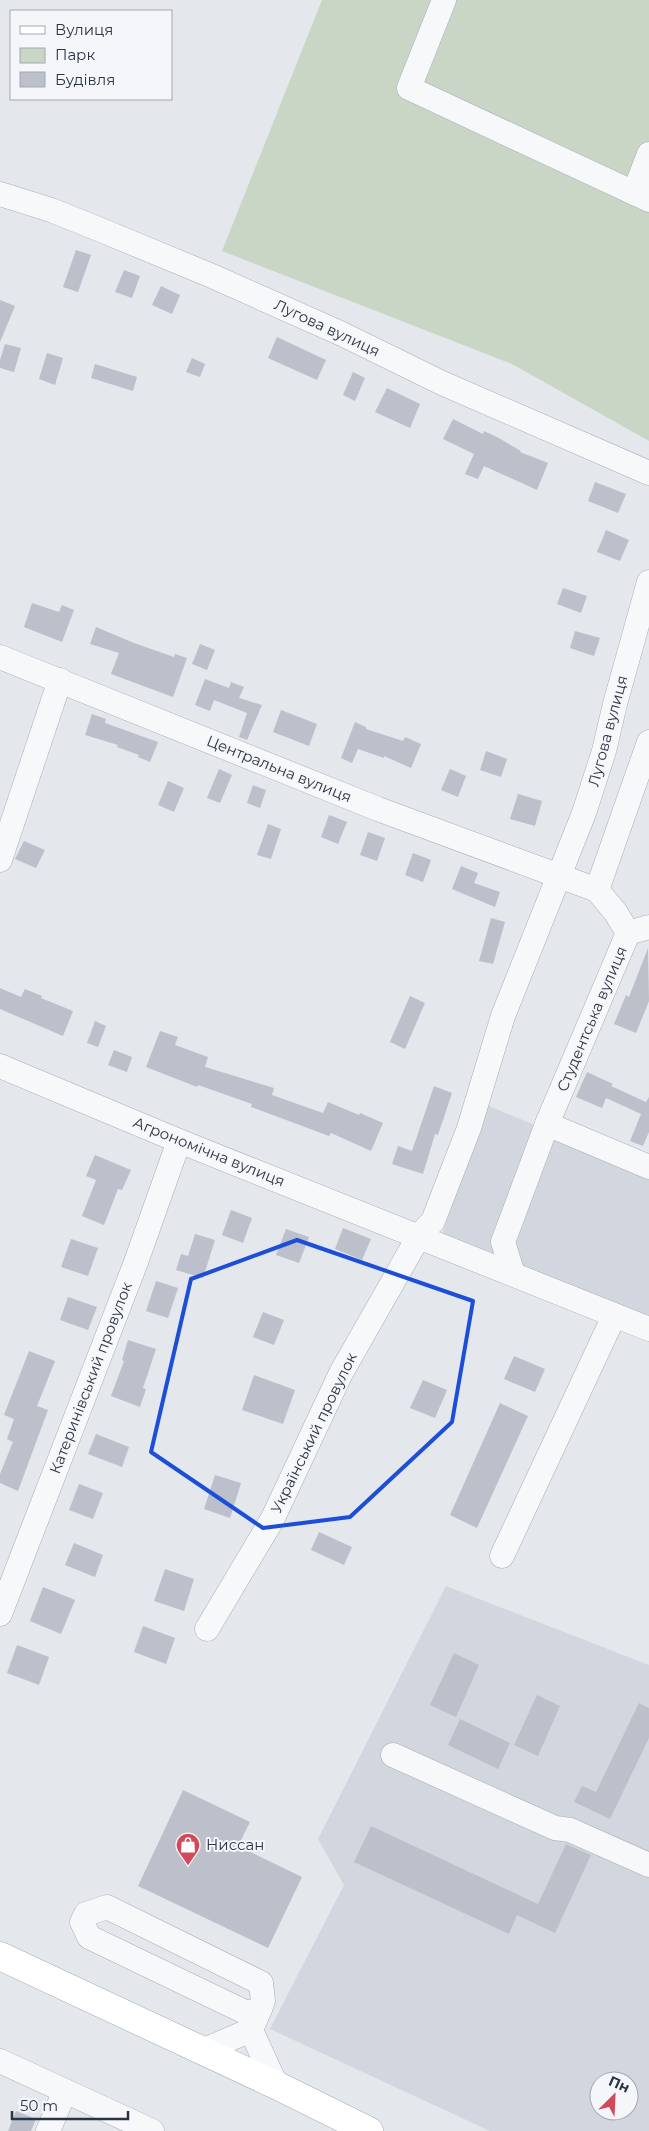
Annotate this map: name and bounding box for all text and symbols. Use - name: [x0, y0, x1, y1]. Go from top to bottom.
- legend: [10, 10, 172, 100]
- text: Вулиця: [55, 20, 113, 39]
- text: Парк: [55, 45, 95, 64]
- text: Будівля: [55, 70, 115, 89]
- street label: Лугова вулиця: [271, 295, 383, 360]
- street label: Лугова вулиця: [584, 673, 632, 789]
- street label: Центральна вулиця: [204, 731, 354, 806]
- street label: Студентська вулиця: [552, 943, 631, 1094]
- street label: Агрономічна вулиця: [131, 1112, 288, 1191]
- street label: Катеринівський провулок: [45, 1279, 136, 1476]
- street label: Український провулок: [266, 1349, 361, 1516]
- shop icon: Ниссан: [175, 1832, 201, 1866]
- place label: Ниссан: [206, 1835, 264, 1854]
- north arrow: [589, 2071, 639, 2121]
- text: Пн: [606, 2072, 633, 2097]
- scale bar: [12, 2088, 129, 2120]
- text: 50 m: [20, 2096, 58, 2115]

